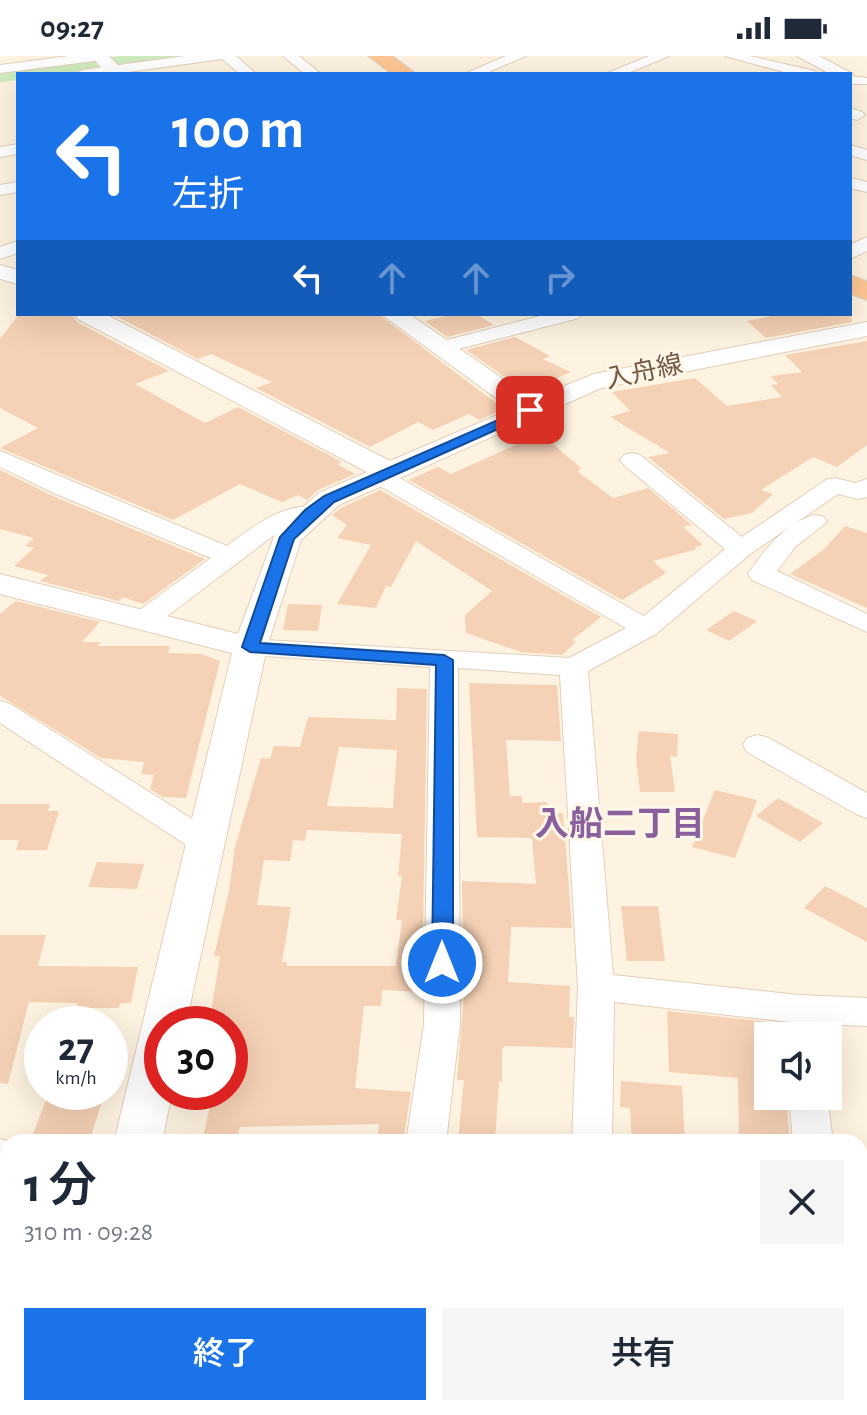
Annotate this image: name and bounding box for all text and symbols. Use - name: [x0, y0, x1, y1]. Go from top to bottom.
- text: 09:27: [40, 13, 104, 43]
- text: 100 m: [172, 102, 304, 158]
- icon: left: [40, 104, 144, 208]
- text: 左折: [172, 177, 244, 213]
- icon: left: [286, 256, 330, 300]
- icon: ahead: [370, 256, 414, 300]
- icon: ahead: [454, 256, 498, 300]
- icon: right: [538, 256, 582, 300]
- street label: 入舟線: [603, 350, 685, 393]
- pin: [496, 376, 564, 444]
- icon: arrive: [508, 388, 552, 432]
- district label: 入船二丁目: [535, 806, 705, 842]
- position arrow: [400, 921, 484, 1005]
- speed limit sign: 30: [144, 1006, 248, 1110]
- map controls: [754, 1022, 842, 1110]
- button: sound: [754, 1022, 842, 1110]
- text: 27: [58, 1028, 94, 1068]
- text: km/h: [55, 1068, 97, 1088]
- button: close: [760, 1160, 844, 1244]
- text: 1 分: [24, 1163, 97, 1211]
- text: 310 m · 09:28: [24, 1219, 153, 1245]
- button: 終了: [24, 1308, 426, 1400]
- button: 共有: [442, 1308, 844, 1400]

